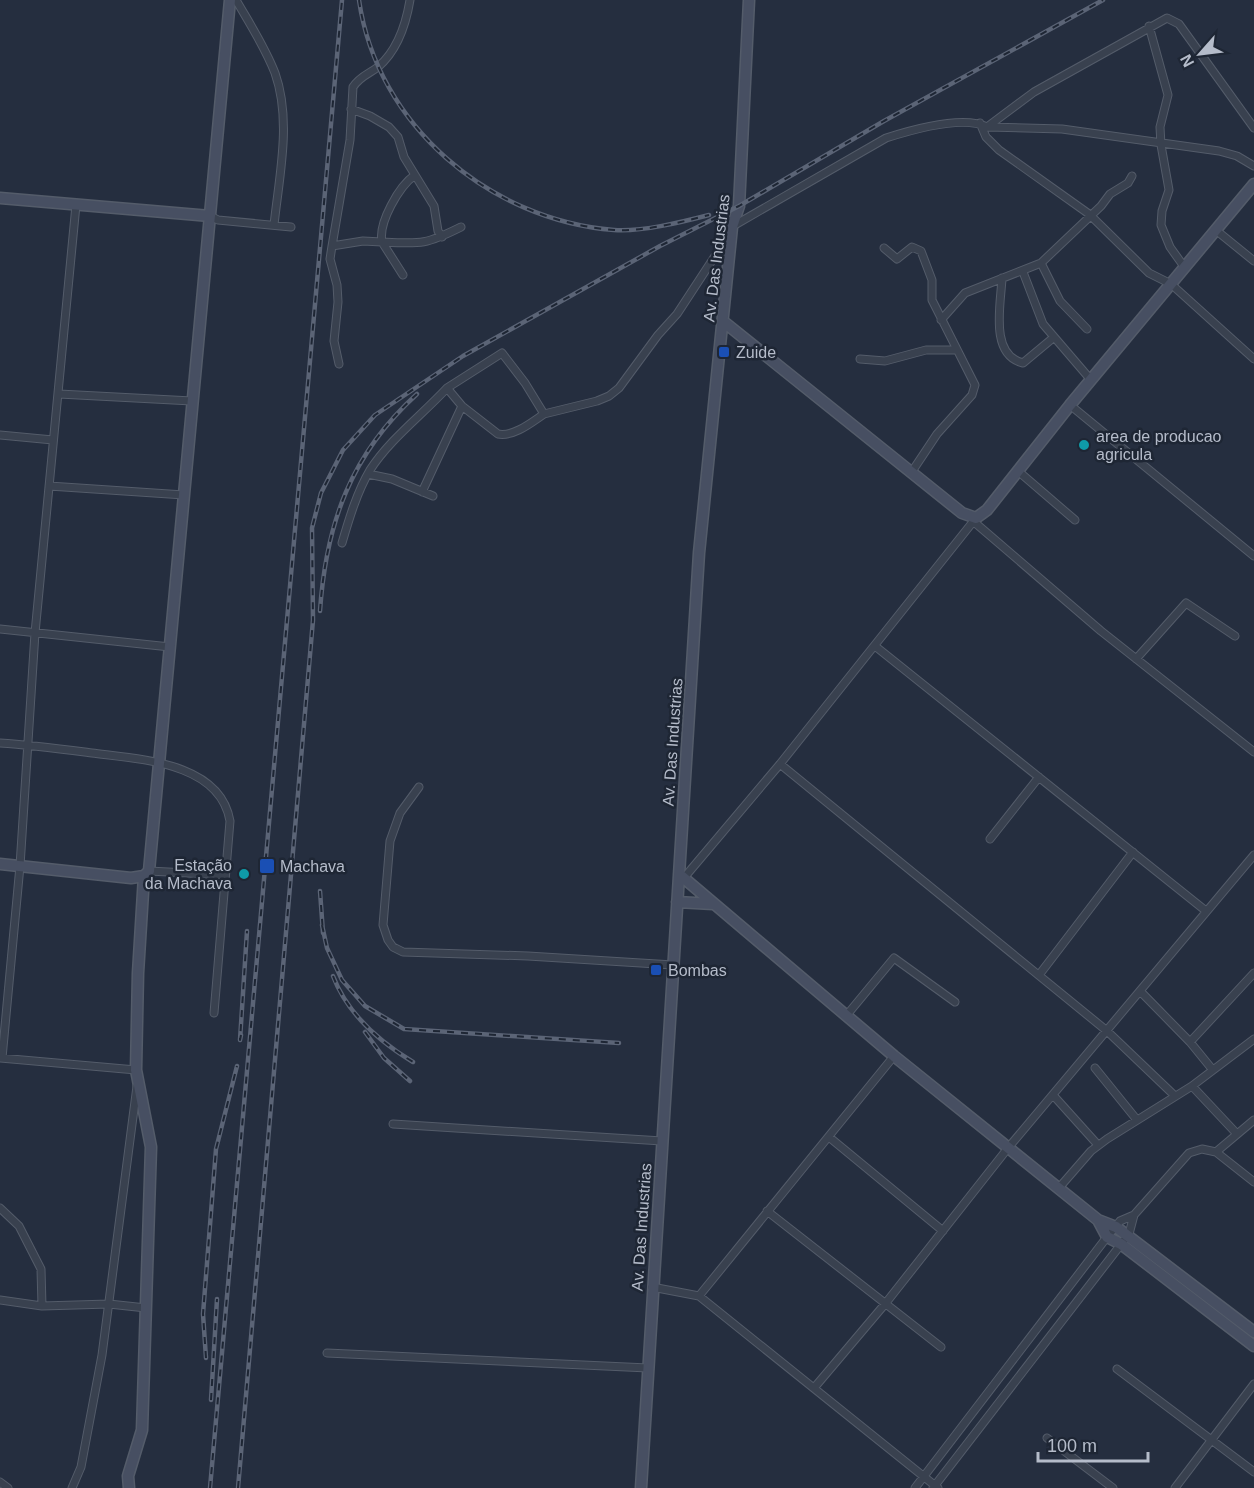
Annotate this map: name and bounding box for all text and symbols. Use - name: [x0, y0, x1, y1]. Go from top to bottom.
- north arrow: [1170, 24, 1230, 84]
- text: N: [1177, 52, 1197, 70]
- street label: Av. Das Industrias: [700, 193, 733, 323]
- place label: Zuide: [736, 344, 776, 361]
- marker: Zuide: [717, 345, 731, 359]
- place label: area de producao agricula: [1096, 428, 1222, 463]
- marker: area de producao agricula: [1077, 438, 1091, 452]
- street label: Av. Das Industrias: [660, 677, 685, 807]
- place label: Estação da Machava: [145, 857, 232, 892]
- marker: Machava: [258, 857, 276, 875]
- place label: Machava: [280, 858, 345, 875]
- marker: Estação da Machava: [237, 867, 251, 881]
- place label: Bombas: [668, 962, 727, 979]
- marker: Bombas: [649, 963, 663, 977]
- street label: Av. Das Industrias: [629, 1162, 654, 1292]
- scale bar: [1038, 1425, 1148, 1463]
- text: 100 m: [1047, 1436, 1097, 1456]

